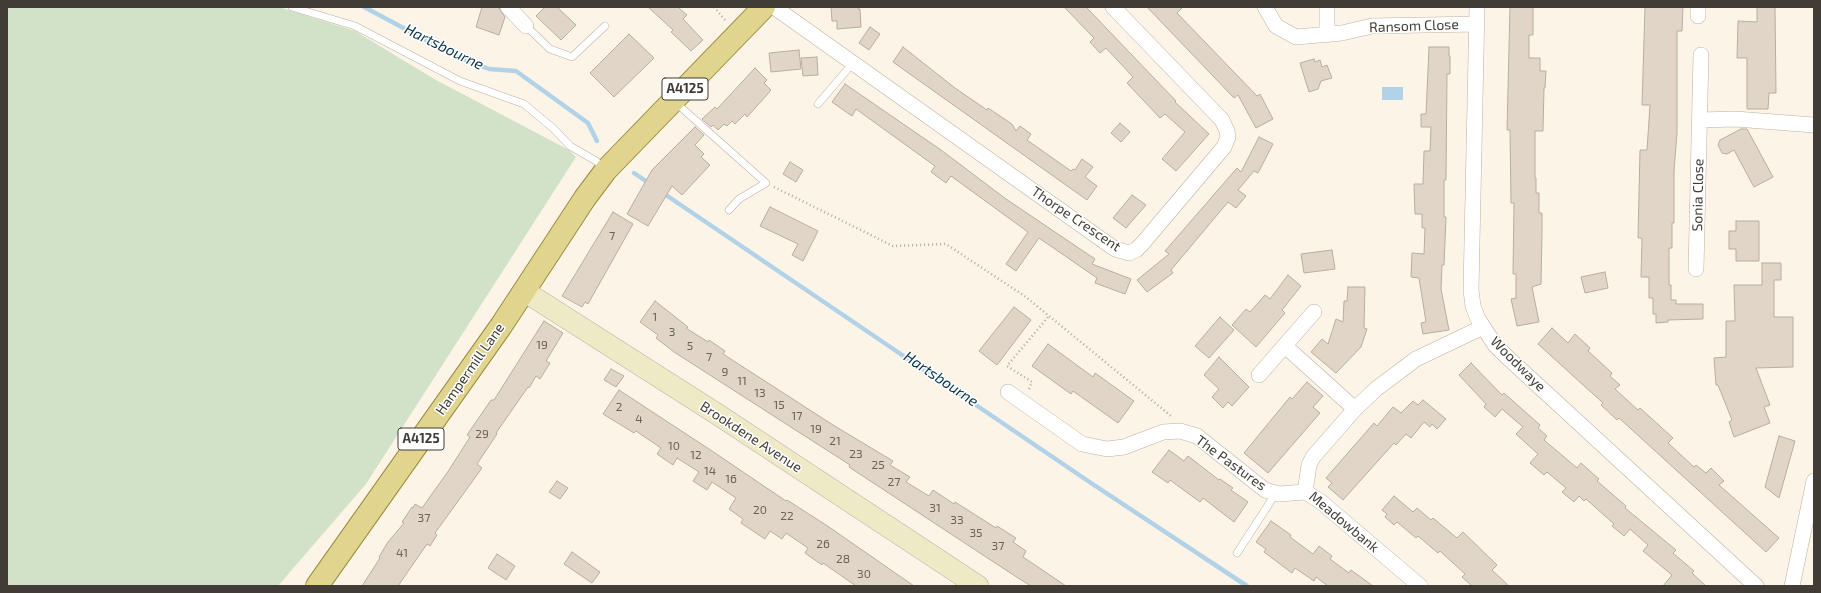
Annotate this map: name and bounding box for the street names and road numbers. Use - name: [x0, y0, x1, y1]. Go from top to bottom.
- street label: Ransom Close: [1369, 16, 1459, 36]
- road number: A4125: [662, 78, 708, 100]
- street label: Sonia Close: [1689, 158, 1707, 232]
- street label: Thorpe Crescent: [1028, 183, 1124, 255]
- street label: Hampermill Lane: [432, 320, 508, 418]
- street label: Woodwaye: [1487, 333, 1549, 395]
- street label: Brookdene Avenue: [697, 398, 805, 476]
- road number: A4125: [398, 428, 444, 450]
- street label: The Pastures: [1192, 432, 1270, 494]
- street label: Meadowbank: [1306, 488, 1382, 556]

